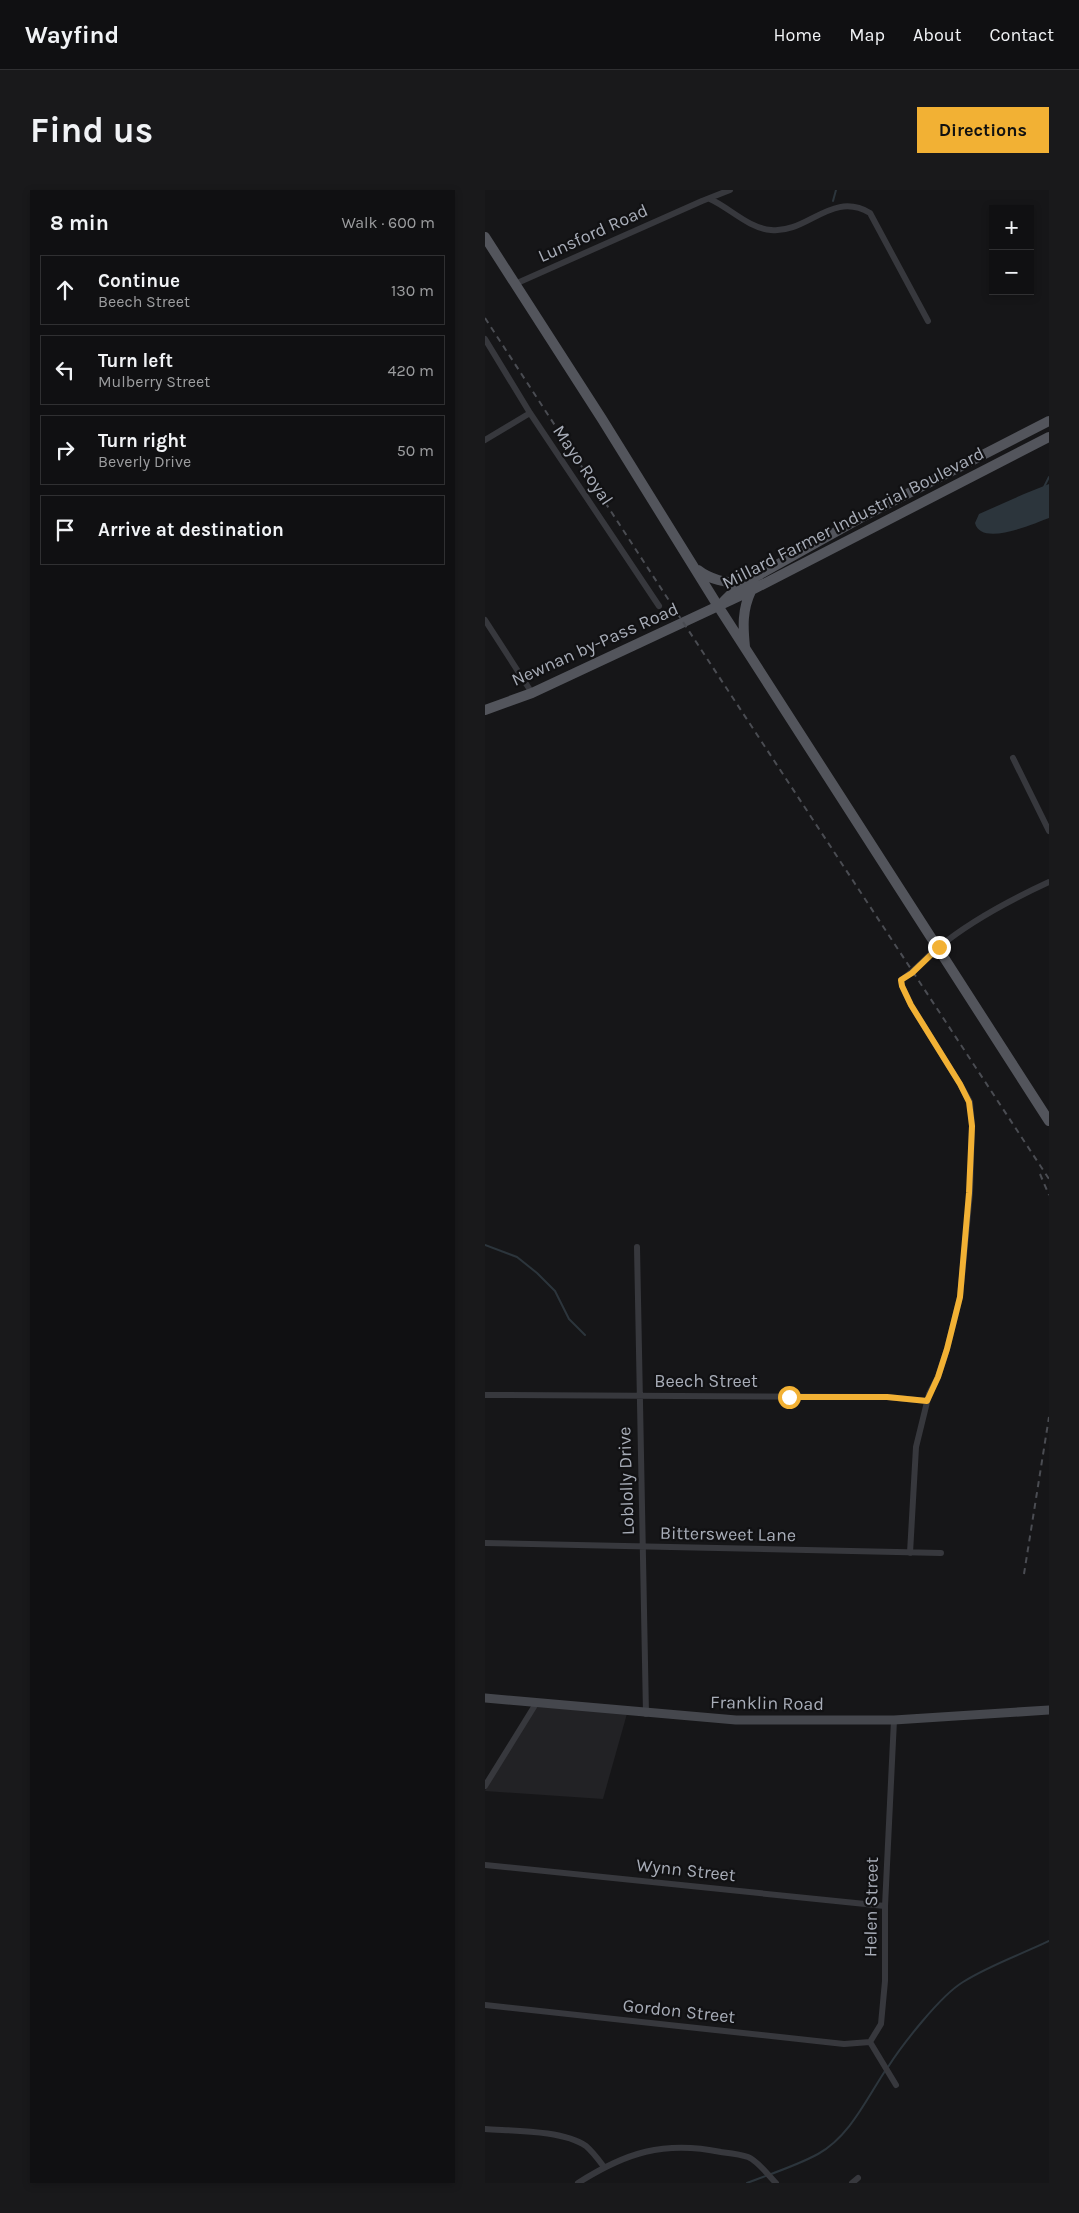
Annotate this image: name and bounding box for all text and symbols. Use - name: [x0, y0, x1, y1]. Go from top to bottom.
- text: Wayfind: [25, 21, 119, 49]
- text: Home: [773, 24, 821, 46]
- text: Map: [849, 24, 885, 46]
- text: About: [913, 24, 962, 46]
- text: Contact: [990, 24, 1054, 46]
- button: Directions: [917, 107, 1049, 153]
- text: Find us: [30, 110, 153, 151]
- street label: Lunsford Road: [535, 199, 651, 267]
- map controls: [989, 205, 1034, 295]
- button: +: [989, 205, 1034, 250]
- text: 8 min: [50, 211, 109, 235]
- text: Walk · 600 m: [342, 213, 435, 232]
- button: −: [989, 250, 1034, 295]
- text: Continue: [98, 270, 180, 292]
- icon: ahead: [51, 276, 79, 304]
- text: 130 m: [391, 281, 434, 300]
- text: Beech Street: [98, 292, 190, 311]
- text: Turn left: [98, 350, 173, 372]
- icon: left: [51, 356, 79, 384]
- text: 420 m: [388, 361, 434, 380]
- text: Mulberry Street: [98, 372, 210, 391]
- street label: Mayo Royal: [548, 421, 618, 509]
- text: Turn right: [98, 430, 187, 452]
- icon: right: [51, 436, 79, 464]
- text: 50 m: [397, 441, 434, 460]
- street label: Millard Farmer Industrial Boulevard: [718, 442, 988, 594]
- text: Beverly Drive: [98, 452, 191, 471]
- icon: arrive: [51, 516, 79, 544]
- text: Arrive at destination: [98, 519, 284, 541]
- street label: Newnan by-Pass Road: [508, 597, 682, 691]
- route end: [928, 936, 951, 959]
- street label: Beech Street: [654, 1370, 758, 1392]
- route start: [778, 1386, 801, 1409]
- street label: Loblolly Drive: [613, 1426, 639, 1536]
- street label: Bittersweet Lane: [660, 1522, 796, 1546]
- street label: Franklin Road: [710, 1691, 824, 1715]
- street label: Wynn Street: [635, 1854, 737, 1886]
- street label: Helen Street: [859, 1857, 883, 1957]
- street label: Gordon Street: [622, 1994, 737, 2028]

